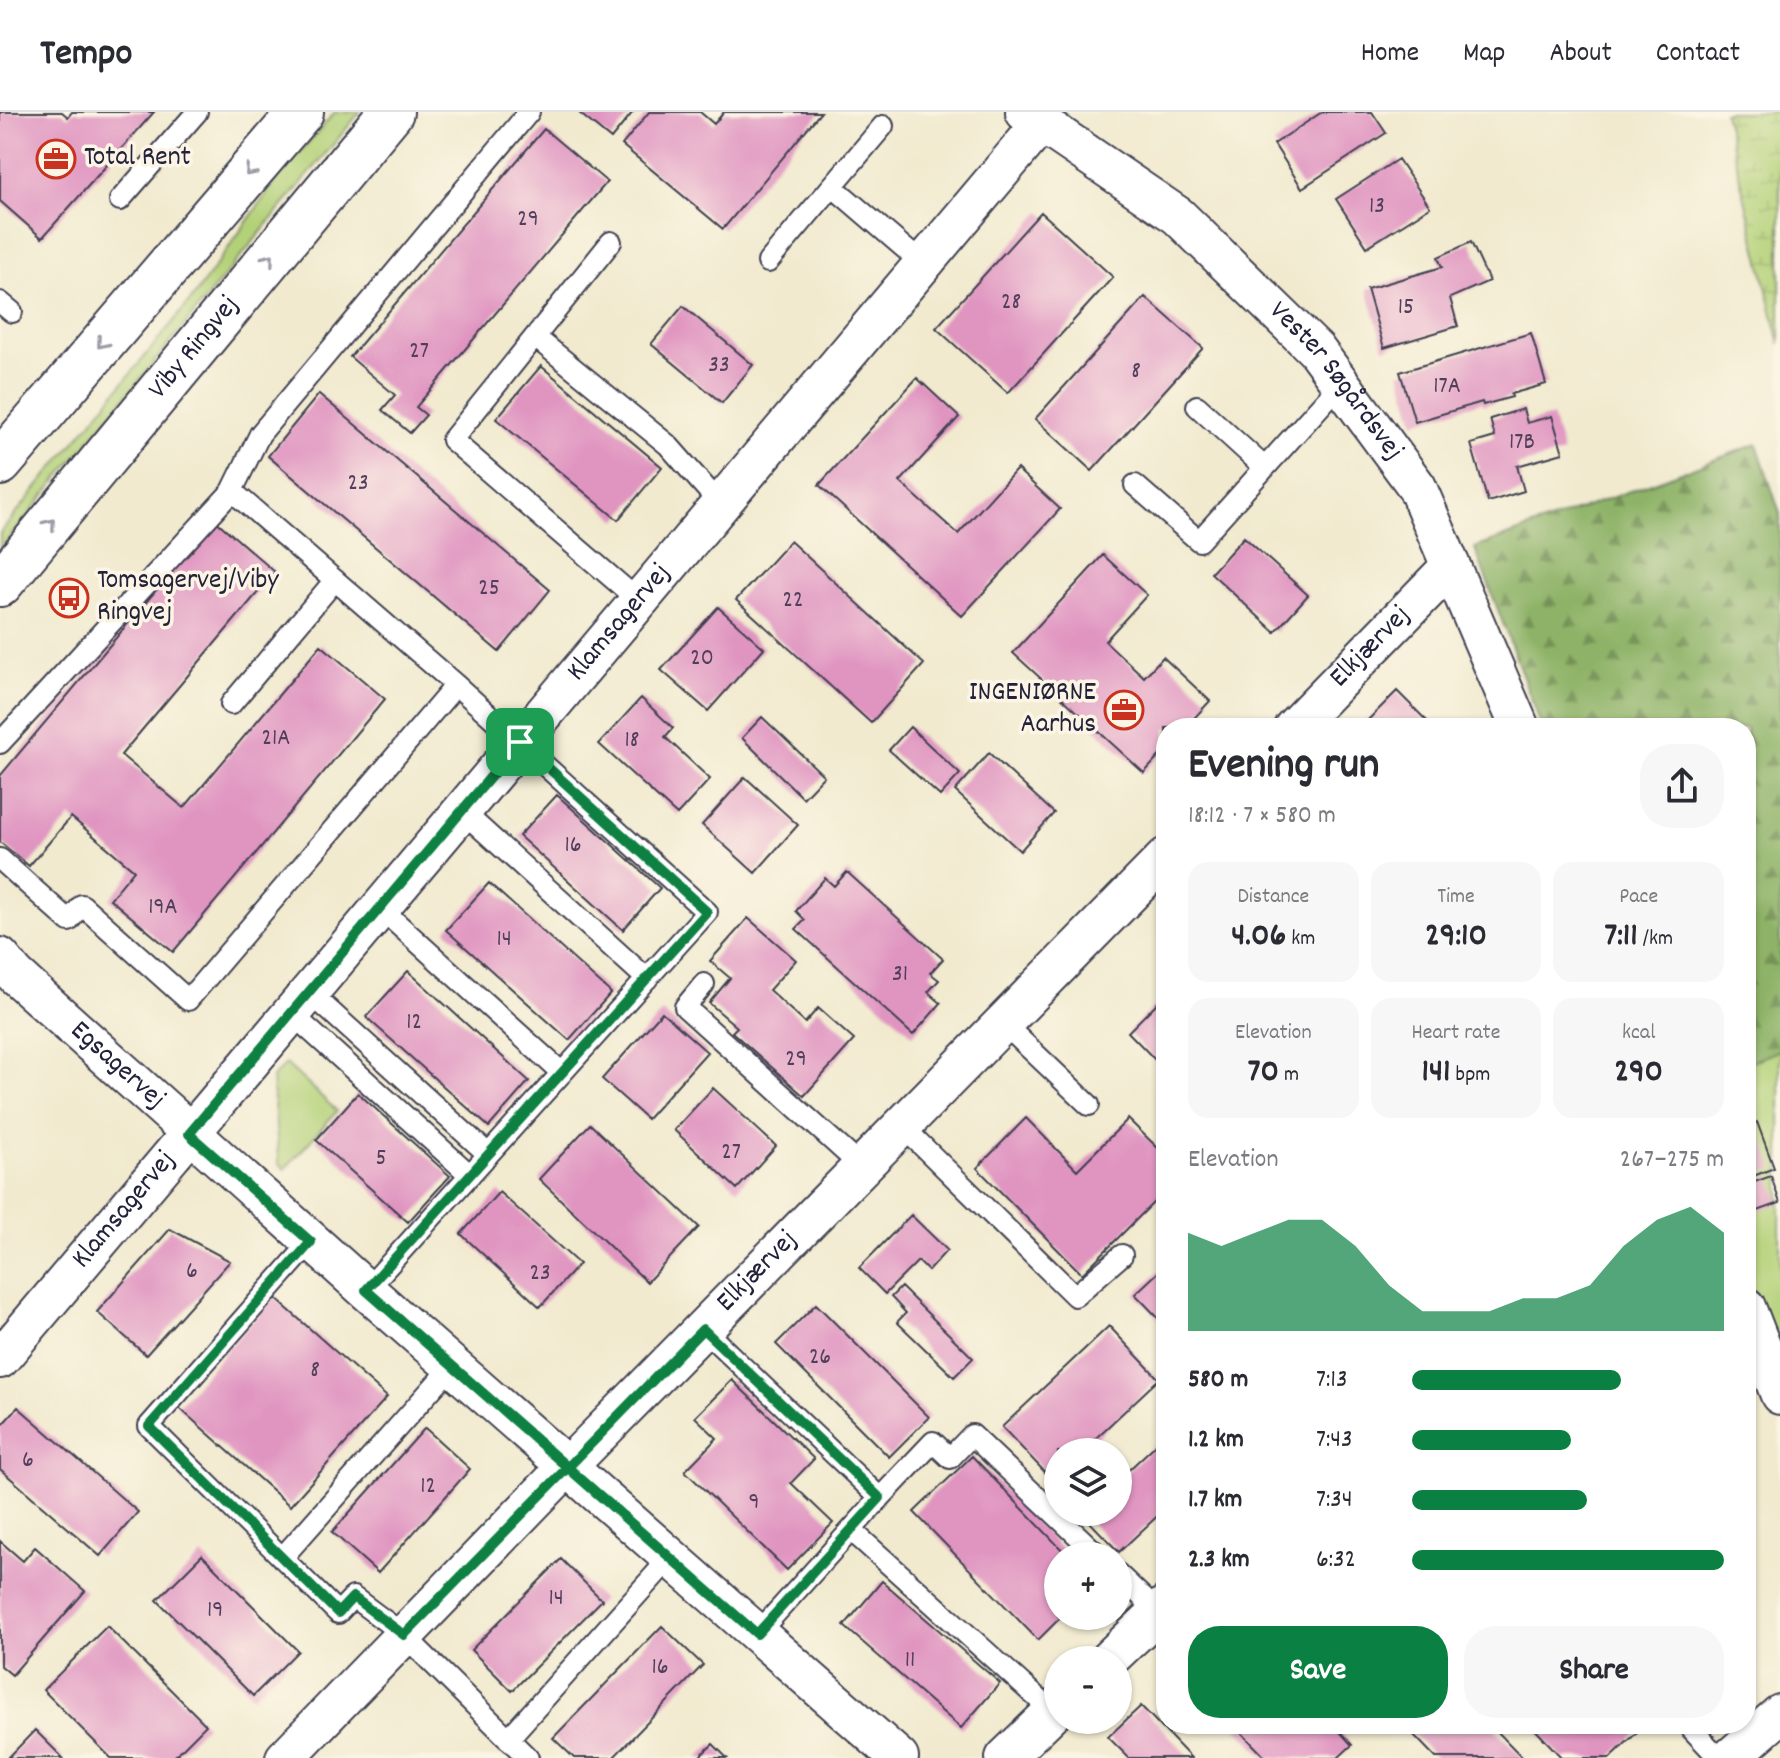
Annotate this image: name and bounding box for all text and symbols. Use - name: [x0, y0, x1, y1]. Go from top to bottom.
- text: Tempo: [40, 28, 132, 83]
- text: Home: [1361, 35, 1419, 75]
- text: Map: [1463, 35, 1505, 75]
- text: About: [1549, 35, 1612, 75]
- text: Contact: [1656, 35, 1740, 75]
- office icon: Total Rent: [35, 138, 77, 180]
- place label: Total Rent: [84, 139, 191, 179]
- one-way arrow: [245, 162, 260, 176]
- house number: 13: [1369, 190, 1385, 224]
- house number: 29: [517, 203, 539, 237]
- one-way arrow: [259, 254, 274, 268]
- house number: 28: [1001, 286, 1021, 320]
- street label: Viby Ringvej: [140, 288, 250, 409]
- house number: 15: [1398, 291, 1414, 325]
- street label: Vester Søgårdsvej: [1258, 293, 1412, 470]
- one-way arrow: [97, 334, 112, 348]
- house number: 27: [409, 335, 429, 369]
- house number: 33: [708, 349, 730, 383]
- house number: 8: [1131, 355, 1141, 389]
- house number: 17A: [1433, 370, 1461, 404]
- house number: 17B: [1509, 426, 1535, 460]
- house number: 23: [347, 467, 369, 501]
- one-way arrow: [40, 519, 55, 533]
- street label: Klamsagervej: [559, 556, 682, 691]
- place label: Tomsagervej/Viby Ringvej: [97, 562, 279, 634]
- house number: 25: [478, 572, 500, 606]
- bus stop icon: Tomsagervej/Viby Ringvej: [48, 577, 90, 619]
- house number: 22: [783, 584, 803, 618]
- street label: Elkjærvej: [1322, 598, 1421, 698]
- house number: 20: [690, 642, 714, 676]
- place label: INGENIØRNE Aarhus: [969, 674, 1096, 746]
- office icon: INGENIØRNE Aarhus: [1103, 689, 1145, 731]
- pin: [486, 708, 554, 776]
- icon: arrive: [498, 720, 542, 764]
- house number: 21A: [262, 722, 290, 756]
- house number: 18: [625, 724, 639, 758]
- text: Evening run: [1188, 736, 1379, 799]
- button: share: [1640, 744, 1724, 828]
- text: 18:12 · 7 × 580 m: [1188, 798, 1336, 835]
- house number: 16: [564, 829, 582, 863]
- text: Distance: [1237, 882, 1309, 913]
- text: Time: [1437, 882, 1475, 913]
- text: Pace: [1619, 882, 1658, 913]
- house number: 19A: [148, 891, 178, 925]
- text: 4.06: [1231, 913, 1286, 962]
- text: 29:10: [1425, 913, 1487, 962]
- text: 7:11: [1604, 913, 1638, 962]
- house number: 14: [496, 923, 512, 957]
- text: km: [1286, 924, 1315, 955]
- text: /km: [1638, 924, 1673, 955]
- house number: 31: [892, 958, 908, 992]
- house number: 12: [406, 1006, 422, 1040]
- street label: Egsagervej: [60, 1013, 173, 1120]
- text: Elevation: [1235, 1018, 1312, 1049]
- text: Heart rate: [1412, 1018, 1500, 1049]
- text: kcal: [1622, 1018, 1655, 1049]
- house number: 29: [785, 1043, 807, 1077]
- text: 70: [1247, 1049, 1279, 1098]
- text: 141: [1422, 1049, 1451, 1098]
- text: 290: [1614, 1049, 1663, 1098]
- text: m: [1279, 1060, 1299, 1091]
- text: bpm: [1451, 1060, 1490, 1091]
- house number: 27: [721, 1136, 741, 1170]
- house number: 5: [375, 1142, 387, 1176]
- text: Elevation: [1188, 1142, 1278, 1179]
- text: 267–275 m: [1620, 1142, 1724, 1179]
- street label: Klamsagervej: [64, 1143, 187, 1278]
- street label: Elkjærvej: [708, 1222, 808, 1322]
- house number: 6: [186, 1255, 198, 1289]
- house number: 23: [529, 1257, 551, 1291]
- house number: 26: [809, 1341, 831, 1375]
- house number: 8: [310, 1354, 320, 1388]
- text: 580 m: [1188, 1362, 1248, 1399]
- text: 7:13: [1316, 1362, 1348, 1399]
- text: 1.2 km: [1188, 1422, 1244, 1459]
- text: 7:43: [1316, 1422, 1353, 1459]
- map controls: [1044, 1438, 1132, 1734]
- button: layers: [1044, 1438, 1132, 1526]
- house number: 6: [22, 1444, 34, 1478]
- house number: 12: [420, 1470, 436, 1504]
- text: 1.7 km: [1188, 1482, 1242, 1519]
- text: 7:34: [1316, 1482, 1353, 1519]
- house number: 9: [749, 1486, 760, 1520]
- button: +: [1044, 1542, 1132, 1630]
- text: 2.3 km: [1188, 1542, 1250, 1579]
- text: 6:32: [1316, 1542, 1356, 1579]
- house number: 14: [548, 1582, 564, 1616]
- house number: 19: [207, 1594, 223, 1628]
- button: Save: [1188, 1626, 1448, 1718]
- button: Share: [1464, 1626, 1724, 1718]
- house number: 11: [905, 1644, 915, 1678]
- button: −: [1044, 1646, 1132, 1734]
- house number: 16: [651, 1651, 669, 1685]

